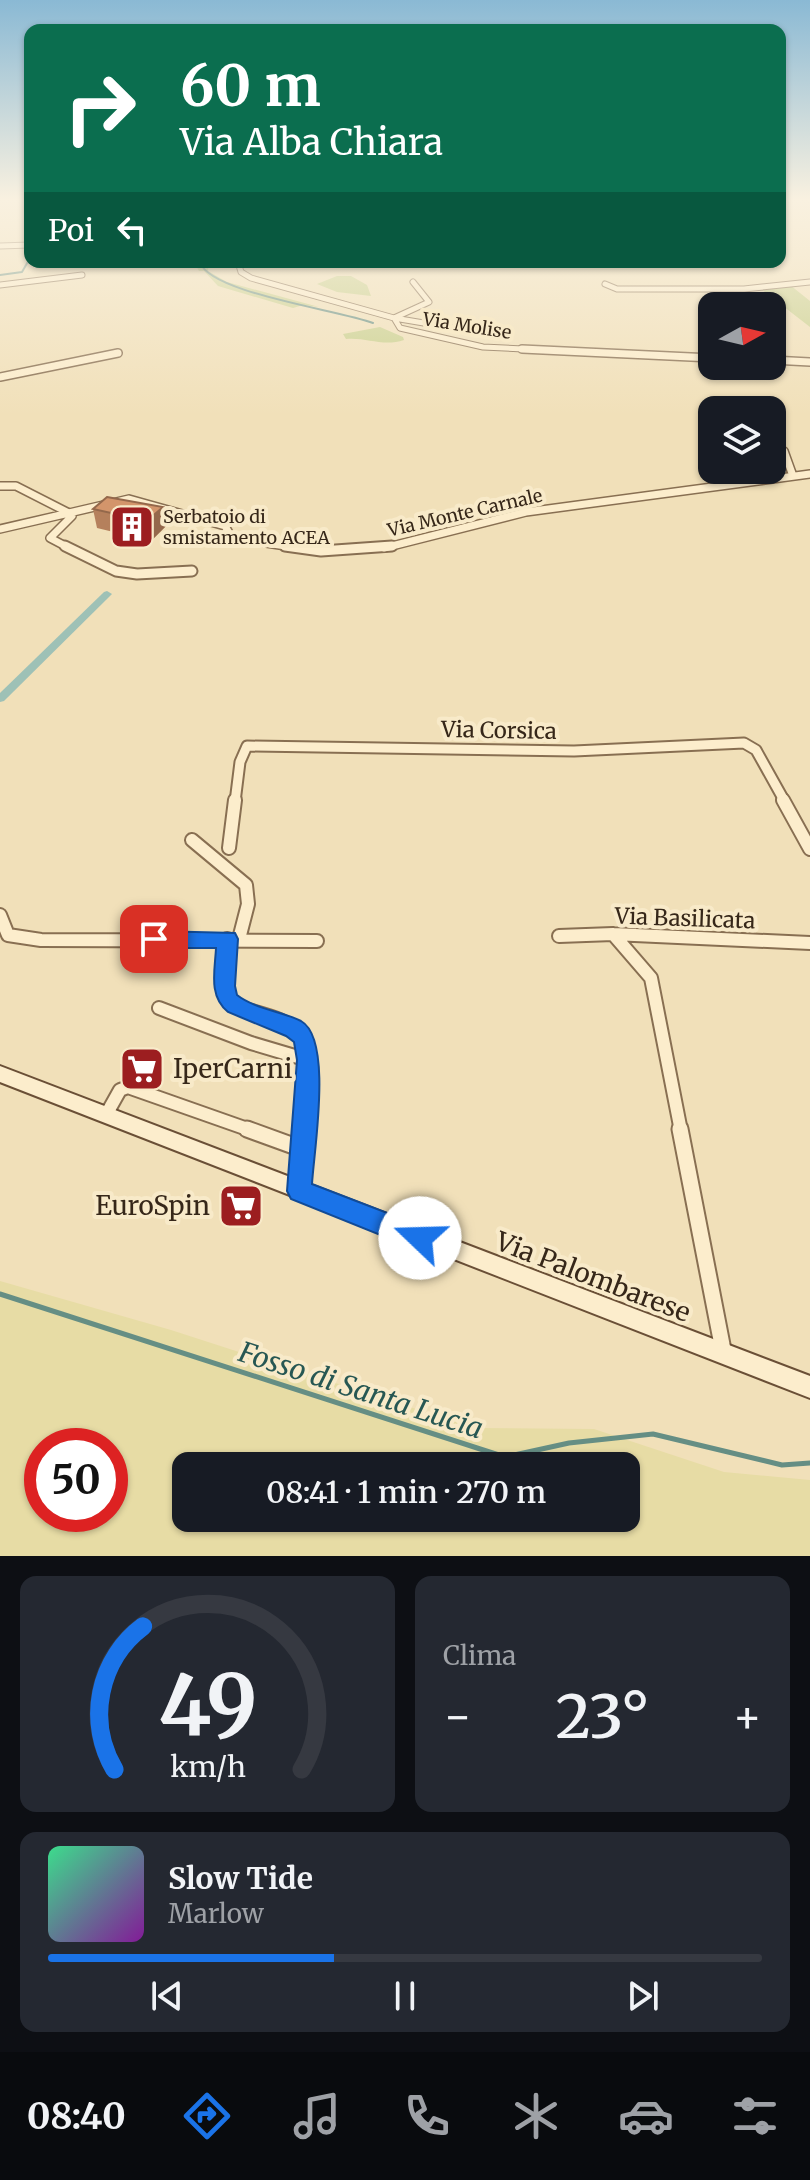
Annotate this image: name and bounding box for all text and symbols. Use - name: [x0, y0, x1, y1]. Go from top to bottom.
- text: 60 m: [180, 51, 321, 121]
- icon: right: [48, 56, 152, 160]
- text: Via Alba Chiara: [180, 120, 443, 165]
- icon: left: [110, 208, 154, 252]
- text: Poi: [48, 211, 94, 249]
- north arrow: [698, 292, 786, 380]
- map controls: [698, 292, 786, 484]
- street label: Via Molise: [420, 307, 513, 344]
- button: layers: [698, 396, 786, 484]
- street label: Via Monte Carnale: [384, 484, 545, 542]
- building icon: Serbatoio di smistamento ACEA: [108, 503, 156, 551]
- place label: Serbatoio di smistamento ACEA: [163, 505, 330, 549]
- street label: Via Corsica: [440, 715, 557, 745]
- street label: Via Basilicata: [613, 902, 756, 934]
- pin: [120, 905, 188, 973]
- icon: arrive: [132, 917, 176, 961]
- supermarket icon: IperCarni: [118, 1045, 166, 1093]
- place label: IperCarni: [173, 1052, 292, 1085]
- supermarket icon: EuroSpin: [217, 1182, 265, 1230]
- place label: EuroSpin: [95, 1189, 210, 1222]
- position arrow: [378, 1196, 462, 1280]
- street label: Via Palombarese: [490, 1224, 695, 1329]
- water label: Fosso di Santa Lucia: [233, 1333, 488, 1446]
- speed limit sign: 50: [24, 1428, 128, 1532]
- text: 08:41 · 1 min · 270 m: [266, 1473, 546, 1511]
- text: Clima: [443, 1639, 516, 1672]
- text: 49: [158, 1654, 257, 1759]
- text: 23°: [555, 1679, 650, 1754]
- text: −: [443, 1689, 472, 1744]
- text: +: [733, 1689, 762, 1744]
- text: km/h: [170, 1749, 245, 1785]
- text: Slow Tide: [168, 1859, 313, 1897]
- text: Marlow: [168, 1897, 264, 1930]
- icon: previous: [145, 1974, 189, 2018]
- icon: pause: [383, 1974, 427, 2018]
- icon: next: [621, 1974, 665, 2018]
- icon: directions: [179, 2088, 235, 2144]
- icon: music: [289, 2088, 345, 2144]
- icon: phone: [399, 2088, 455, 2144]
- icon: climate: [508, 2088, 564, 2144]
- icon: car: [618, 2088, 674, 2144]
- icon: filters: [727, 2088, 783, 2144]
- text: 08:40: [27, 2094, 126, 2139]

